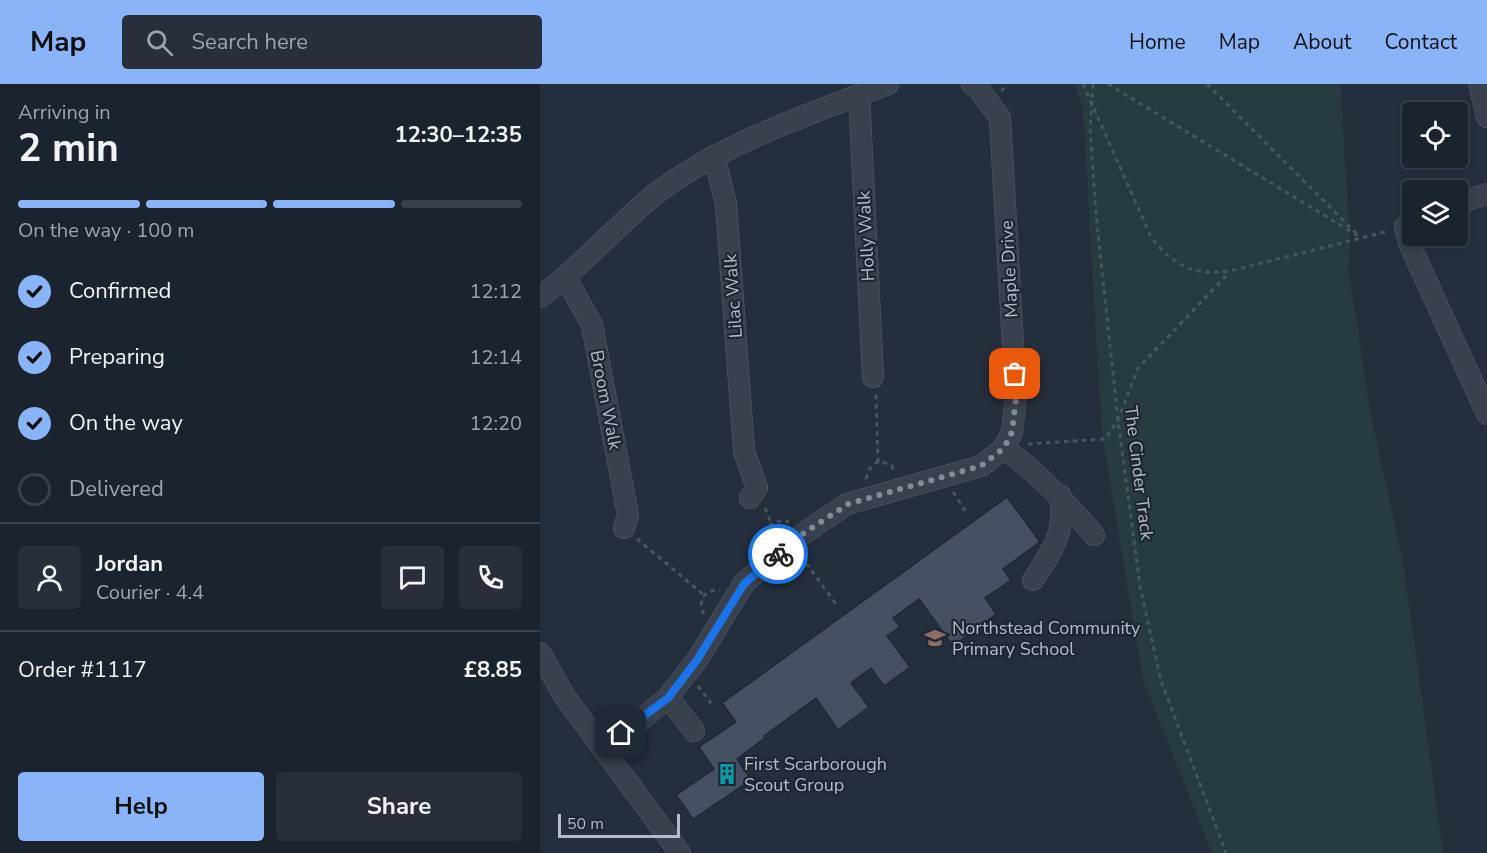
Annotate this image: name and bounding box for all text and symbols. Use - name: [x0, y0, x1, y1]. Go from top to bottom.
- search box: [122, 15, 542, 69]
- text: Map: [30, 23, 86, 61]
- icon: search: [143, 26, 176, 59]
- text: Search here: [191, 27, 308, 57]
- text: Home: [1129, 28, 1186, 56]
- text: Map: [1219, 28, 1260, 56]
- text: About: [1293, 28, 1351, 56]
- text: Contact: [1384, 28, 1457, 56]
- text: Arriving in: [18, 99, 111, 126]
- map controls: [1402, 102, 1468, 246]
- button: locate: [1402, 102, 1468, 168]
- text: 12:30–12:35: [394, 120, 522, 150]
- text: 2 min: [18, 122, 119, 175]
- button: layers: [1402, 180, 1468, 246]
- street label: Holly Walk: [852, 189, 880, 282]
- text: On the way · 100 m: [18, 217, 194, 244]
- street label: Maple Drive: [994, 220, 1024, 318]
- street label: Lilac Walk: [718, 252, 748, 339]
- icon: check: [18, 275, 51, 308]
- text: Confirmed: [69, 276, 171, 306]
- text: 12:12: [469, 278, 522, 305]
- icon: check: [18, 341, 51, 374]
- text: Preparing: [69, 342, 165, 372]
- text: 12:14: [469, 344, 522, 371]
- street label: Broom Walk: [585, 348, 628, 453]
- pin: [989, 348, 1040, 399]
- icon: bag: [998, 357, 1031, 390]
- street label: The Cinder Track: [1119, 404, 1159, 543]
- icon: check: [18, 407, 51, 440]
- text: On the way: [69, 408, 183, 438]
- text: 12:20: [469, 410, 522, 437]
- text: Delivered: [69, 474, 164, 504]
- courier: [748, 524, 808, 584]
- icon: bike: [762, 538, 795, 571]
- button: person: [18, 546, 81, 609]
- button: chat: [381, 546, 444, 609]
- button: phone: [459, 546, 522, 609]
- text: Jordan: [96, 549, 163, 579]
- text: Courier · 4.4: [96, 579, 204, 606]
- place label: Northstead Community Primary School: [952, 616, 1141, 661]
- school or university icon: Northstead Community Primary School: [923, 626, 947, 650]
- text: Order #1117: [18, 655, 147, 685]
- text: £8.85: [464, 655, 522, 685]
- pin: [595, 707, 646, 758]
- icon: home: [604, 716, 637, 749]
- place label: First Scarborough Scout Group: [744, 752, 887, 797]
- building icon: First Scarborough Scout Group: [715, 762, 739, 786]
- button: Help: [18, 772, 264, 841]
- button: Share: [276, 772, 522, 841]
- scale bar: [558, 811, 680, 838]
- text: 50 m: [567, 813, 604, 835]

